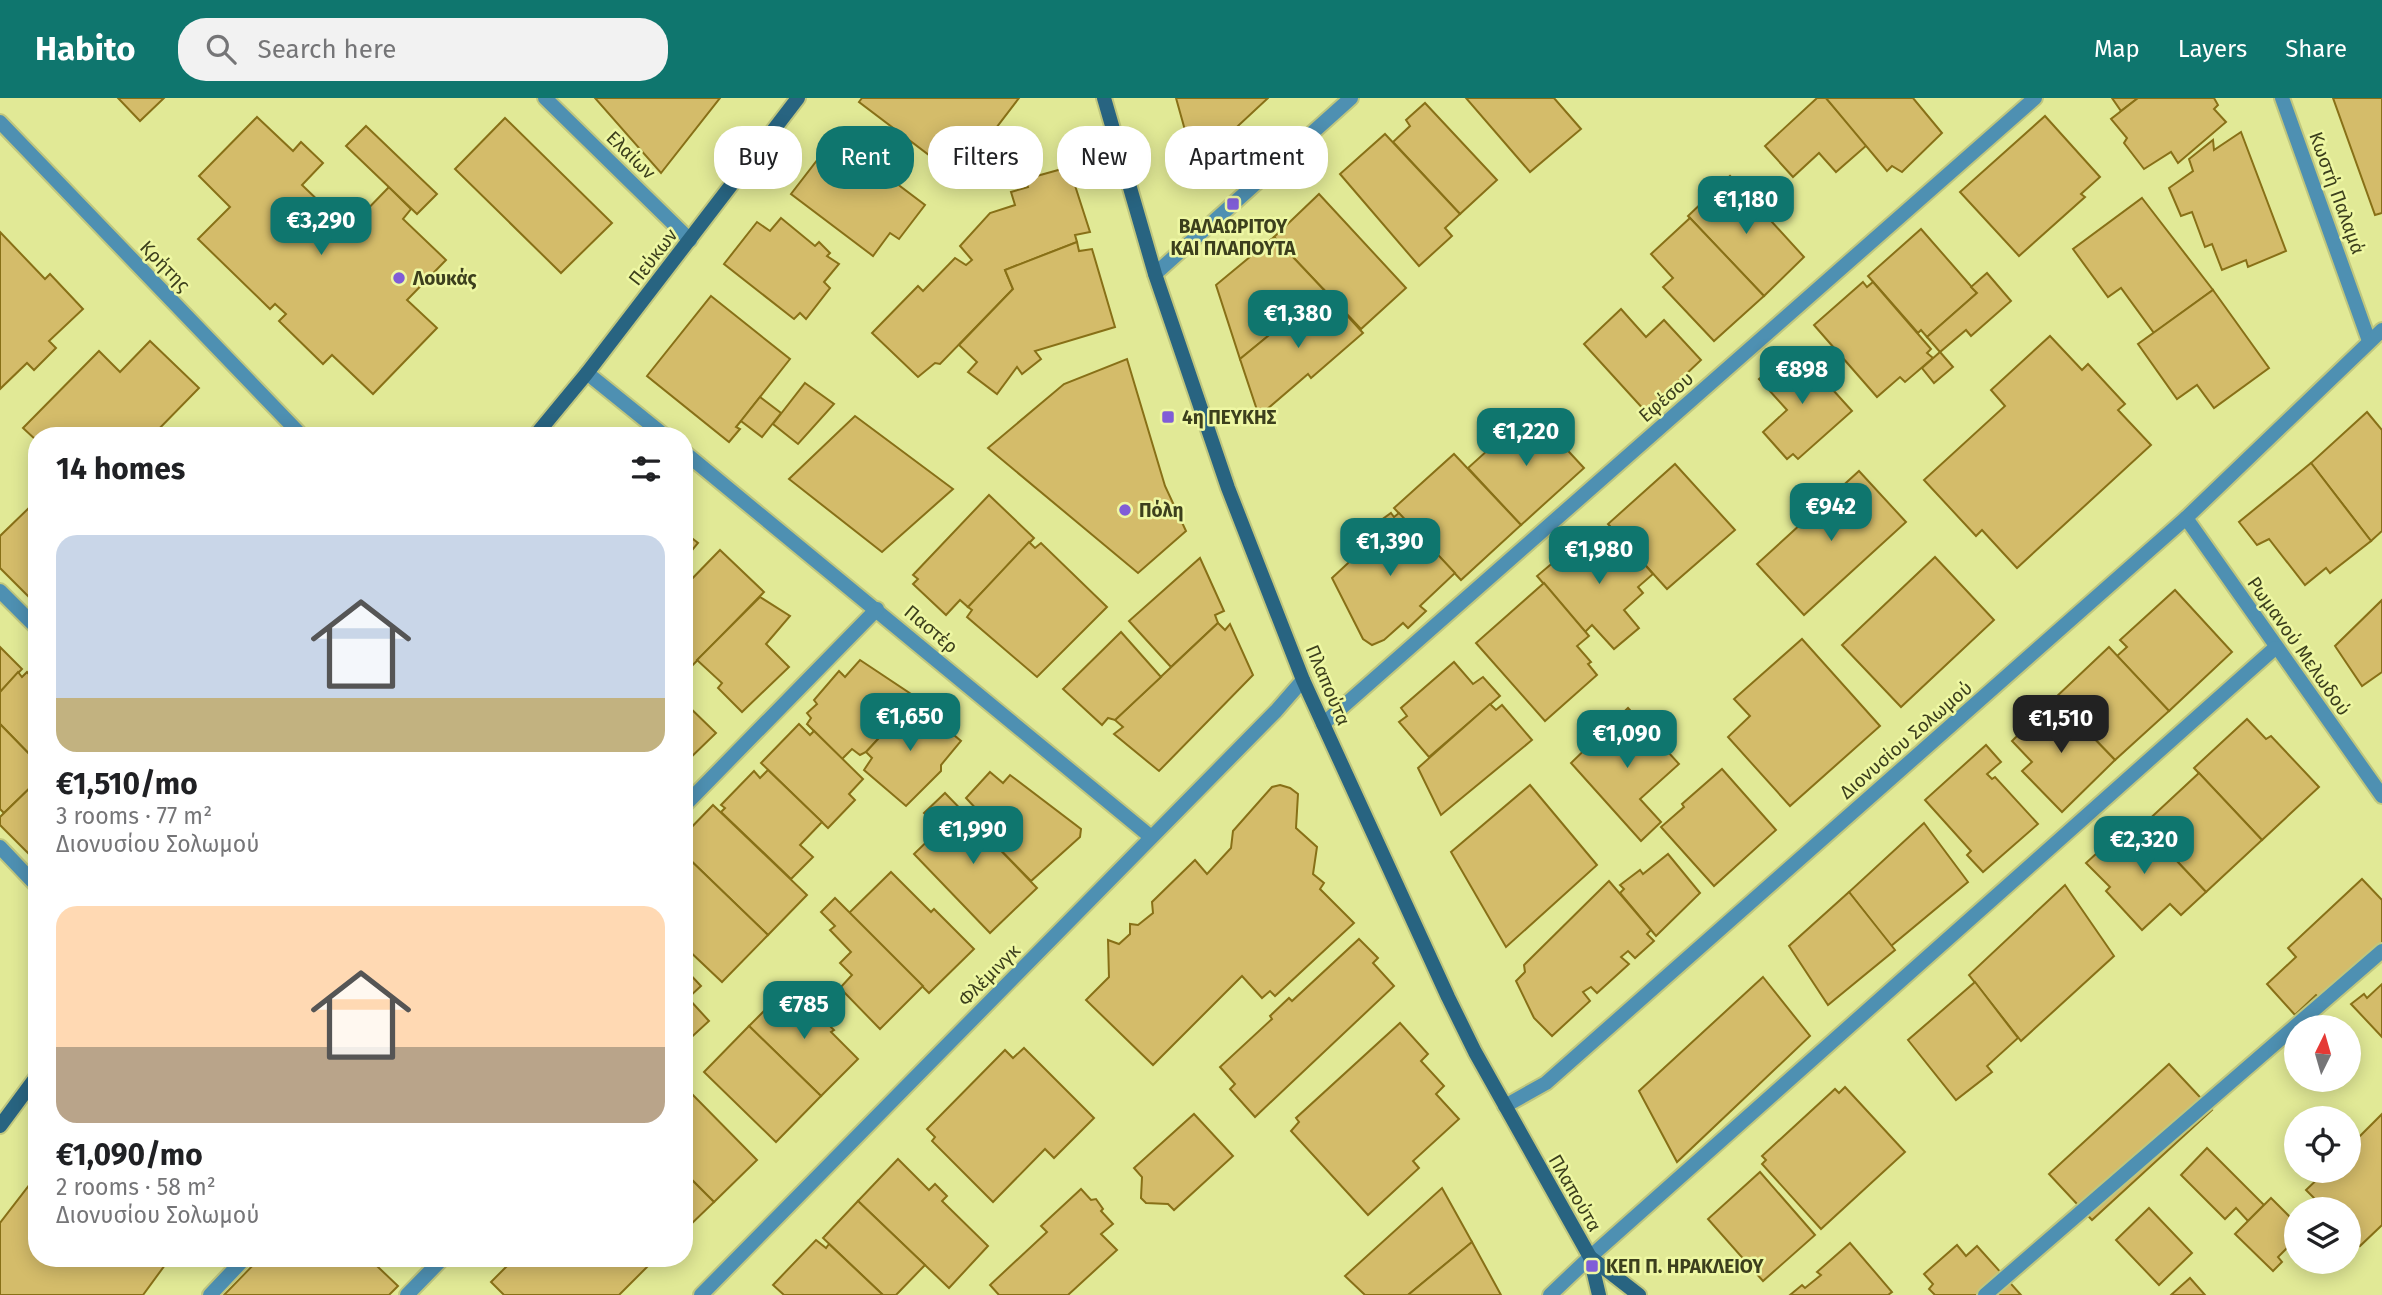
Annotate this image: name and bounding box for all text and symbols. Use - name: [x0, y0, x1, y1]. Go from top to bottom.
- search box: [178, 18, 668, 81]
- text: Habito: [35, 29, 136, 69]
- icon: search: [202, 30, 240, 68]
- text: Search here: [258, 34, 396, 65]
- text: Map: [2094, 35, 2140, 63]
- text: Layers: [2178, 35, 2247, 63]
- text: Share: [2285, 35, 2347, 63]
- street label: Ελαίων: [602, 126, 660, 184]
- chip: Buy: [714, 126, 802, 189]
- chip: Rent: [816, 126, 914, 189]
- chip: Filters: [928, 126, 1043, 189]
- chip: New: [1057, 126, 1151, 189]
- chip: Apartment: [1165, 126, 1328, 189]
- street label: Κωστή Παλαμά: [2304, 129, 2370, 257]
- pin: €1,180: [1689, 176, 1803, 236]
- text: €1,180: [1714, 185, 1778, 213]
- marker: ΒΑΛΑΩΡΙΤΟΥ ΚΑΙ ΠΛΑΠΟΥΤΑ: [1225, 196, 1241, 212]
- pin: €3,290: [264, 198, 378, 257]
- text: €3,290: [286, 206, 356, 234]
- place label: ΒΑΛΑΩΡΙΤΟΥ ΚΑΙ ΠΛΑΠΟΥΤΑ: [1170, 215, 1296, 260]
- street label: Πεύκων: [624, 224, 682, 290]
- street label: Κρήτης: [135, 236, 195, 296]
- place label: Λουκάς: [412, 267, 477, 290]
- marker: Λουκάς: [391, 270, 407, 286]
- pin: €1,380: [1241, 290, 1355, 350]
- text: €1,380: [1264, 299, 1332, 327]
- pin: €898: [1761, 346, 1843, 406]
- text: €898: [1776, 355, 1828, 383]
- street label: Εφέσου: [1634, 367, 1698, 427]
- place label: 4η ΠΕΥΚΗΣ: [1182, 406, 1277, 429]
- pin: €1,220: [1469, 408, 1583, 468]
- marker: 4η ΠΕΥΚΗΣ: [1160, 409, 1176, 425]
- text: €1,220: [1493, 417, 1559, 445]
- icon: filters: [627, 450, 665, 488]
- text: 14 homes: [56, 451, 185, 487]
- pin: €942: [1790, 484, 1872, 543]
- text: €942: [1806, 492, 1856, 520]
- place label: Πόλη: [1139, 499, 1184, 522]
- marker: Πόλη: [1117, 502, 1133, 518]
- pin: €1,390: [1333, 518, 1447, 578]
- pin: €1,980: [1542, 526, 1656, 586]
- text: €1,390: [1356, 527, 1424, 555]
- text: €1,980: [1565, 535, 1633, 563]
- street label: Ρωμανού Μελωδού: [2242, 572, 2356, 720]
- icon: home: [298, 581, 424, 707]
- street label: Παστέρ: [899, 600, 963, 658]
- street label: Πλαπούτα: [1301, 641, 1355, 729]
- street label: Διονυσίου Σολωμού: [1835, 676, 1977, 804]
- pin: €1,650: [853, 694, 967, 753]
- pin: €1,510: [2004, 696, 2118, 755]
- text: €1,650: [876, 702, 944, 730]
- text: €1,510: [2029, 704, 2093, 732]
- pin: €1,090: [1570, 710, 1684, 770]
- text: €1,090: [1593, 719, 1661, 747]
- text: €1,510/mo: [56, 766, 198, 802]
- text: 3 rooms · 77 m²: [56, 802, 212, 830]
- pin: €1,990: [916, 806, 1030, 866]
- text: €1,990: [939, 815, 1007, 843]
- pin: €2,320: [2087, 816, 2201, 876]
- text: €2,320: [2110, 825, 2178, 853]
- text: Διονυσίου Σολωμού: [56, 830, 259, 858]
- street label: Φλέμινγκ: [953, 939, 1025, 1011]
- icon: home: [298, 952, 424, 1078]
- pin: €785: [763, 982, 845, 1041]
- text: €785: [779, 990, 829, 1018]
- north arrow: [2284, 1015, 2361, 1092]
- map controls: [2284, 1015, 2361, 1274]
- button: locate: [2284, 1106, 2361, 1183]
- text: €1,090/mo: [56, 1137, 203, 1173]
- street label: Πλαπούτα: [1544, 1150, 1606, 1236]
- text: 2 rooms · 58 m²: [56, 1173, 216, 1201]
- button: layers: [2284, 1197, 2361, 1274]
- text: Διονυσίου Σολωμού: [56, 1201, 259, 1229]
- place label: ΚΕΠ Π. ΗΡΑΚΛΕΙΟΥ: [1606, 1255, 1764, 1278]
- marker: ΚΕΠ Π. ΗΡΑΚΛΕΙΟΥ: [1584, 1258, 1600, 1274]

